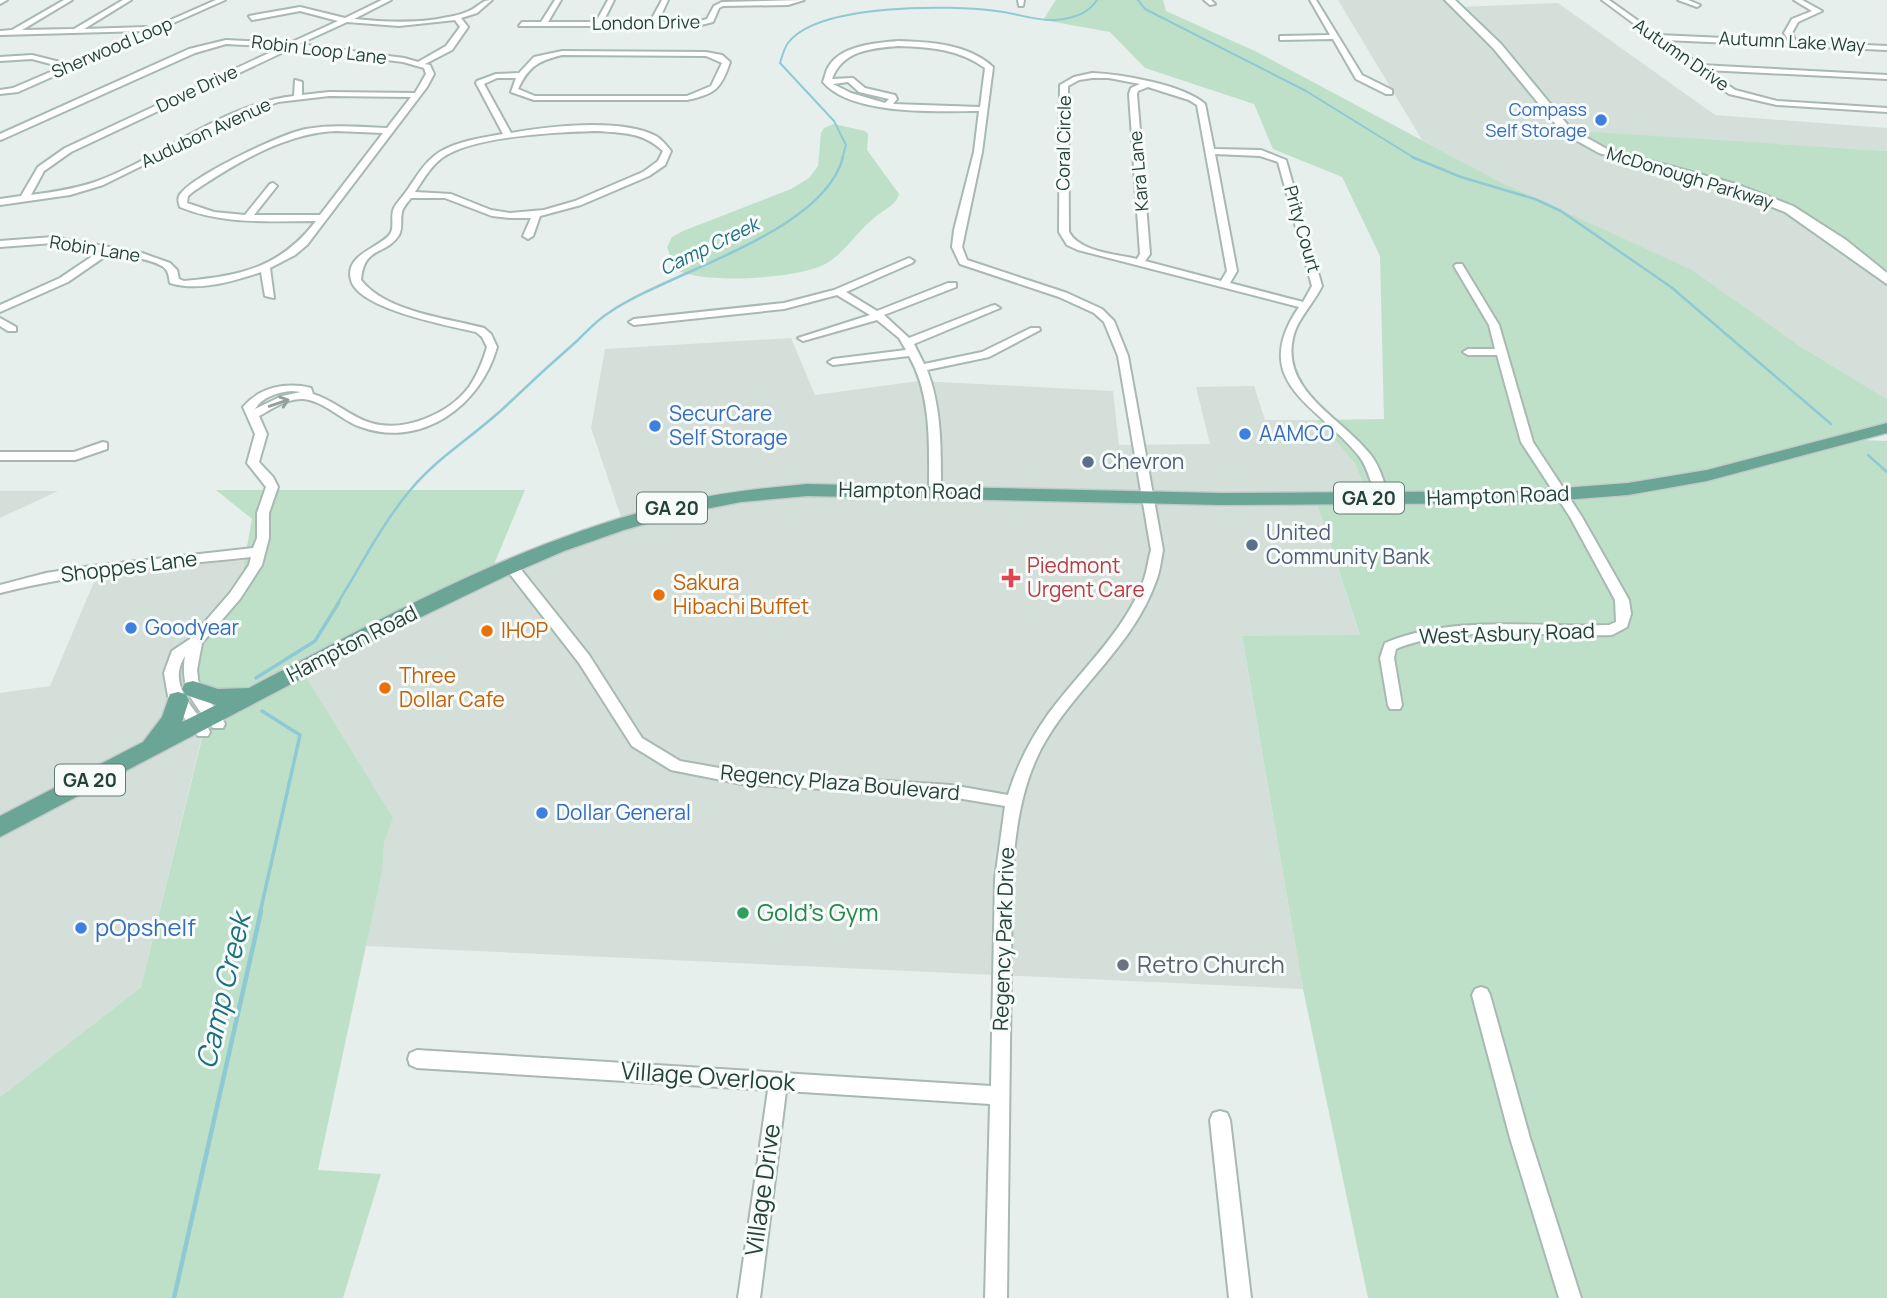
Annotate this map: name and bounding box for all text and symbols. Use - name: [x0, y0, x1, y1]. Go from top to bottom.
- street label: London Drive: [592, 9, 700, 35]
- street label: Sherwood Loop: [48, 11, 176, 83]
- street label: Autumn Drive: [1629, 12, 1734, 96]
- street label: Autumn Lake Way: [1718, 25, 1866, 57]
- street label: Robin Loop Lane: [250, 29, 388, 69]
- street label: Dove Drive: [152, 59, 241, 117]
- street label: Audubon Avenue: [137, 91, 274, 173]
- street label: Coral Circle: [1050, 95, 1076, 191]
- place label: Compass Self Storage: [1485, 97, 1587, 142]
- marker: Compass Self Storage: [1593, 112, 1609, 128]
- street label: Kara Lane: [1123, 130, 1153, 212]
- street label: McDonough Parkway: [1604, 140, 1777, 214]
- street label: Prity Court: [1279, 182, 1327, 275]
- water label: Camp Creek: [655, 210, 765, 281]
- street label: Robin Lane: [48, 229, 142, 267]
- one-way arrow: [267, 396, 289, 408]
- place label: SecurCare Self Storage: [669, 399, 788, 451]
- marker: SecurCare Self Storage: [647, 418, 663, 434]
- place label: AAMCO: [1259, 419, 1334, 447]
- marker: AAMCO: [1237, 426, 1253, 442]
- place label: Chevron: [1102, 447, 1184, 475]
- marker: Chevron: [1080, 454, 1096, 470]
- street label: Hampton Road: [838, 475, 982, 505]
- street label: Hampton Road: [1426, 479, 1570, 511]
- road number: GA 20: [1334, 482, 1404, 513]
- road number: GA 20: [637, 492, 707, 524]
- place label: United Community Bank: [1266, 518, 1430, 570]
- marker: United Community Bank: [1244, 537, 1260, 553]
- street label: Shoppes Lane: [59, 544, 199, 588]
- place label: Piedmont Urgent Care: [1027, 551, 1145, 603]
- place label: Sakura Hibachi Buffet: [673, 568, 809, 620]
- marker: Piedmont Urgent Care: [1001, 568, 1021, 588]
- marker: Sakura Hibachi Buffet: [651, 587, 667, 603]
- street label: Hampton Road: [281, 598, 422, 688]
- place label: Goodyear: [145, 613, 239, 641]
- place label: IHOP: [501, 616, 548, 644]
- street label: West Asbury Road: [1419, 616, 1595, 650]
- marker: Goodyear: [123, 620, 139, 636]
- marker: IHOP: [479, 623, 495, 639]
- place label: Three Dollar Cafe: [399, 661, 505, 713]
- marker: Three Dollar Cafe: [377, 680, 393, 696]
- street label: Regency Plaza Boulevard: [719, 758, 961, 806]
- road number: GA 20: [55, 764, 125, 796]
- place label: Dollar General: [556, 798, 691, 826]
- marker: Dollar General: [534, 805, 550, 821]
- street label: Regency Park Drive: [986, 847, 1020, 1031]
- place label: Gold's Gym: [757, 895, 879, 928]
- marker: Gold's Gym: [735, 905, 751, 921]
- water label: Camp Creek: [186, 906, 259, 1072]
- place label: pOpshelf: [95, 910, 196, 943]
- marker: pOpshelf: [73, 920, 89, 936]
- place label: Retro Church: [1137, 947, 1285, 980]
- marker: Retro Church: [1115, 957, 1131, 973]
- street label: Village Overlook: [620, 1053, 798, 1098]
- street label: Village Drive: [736, 1121, 787, 1258]

